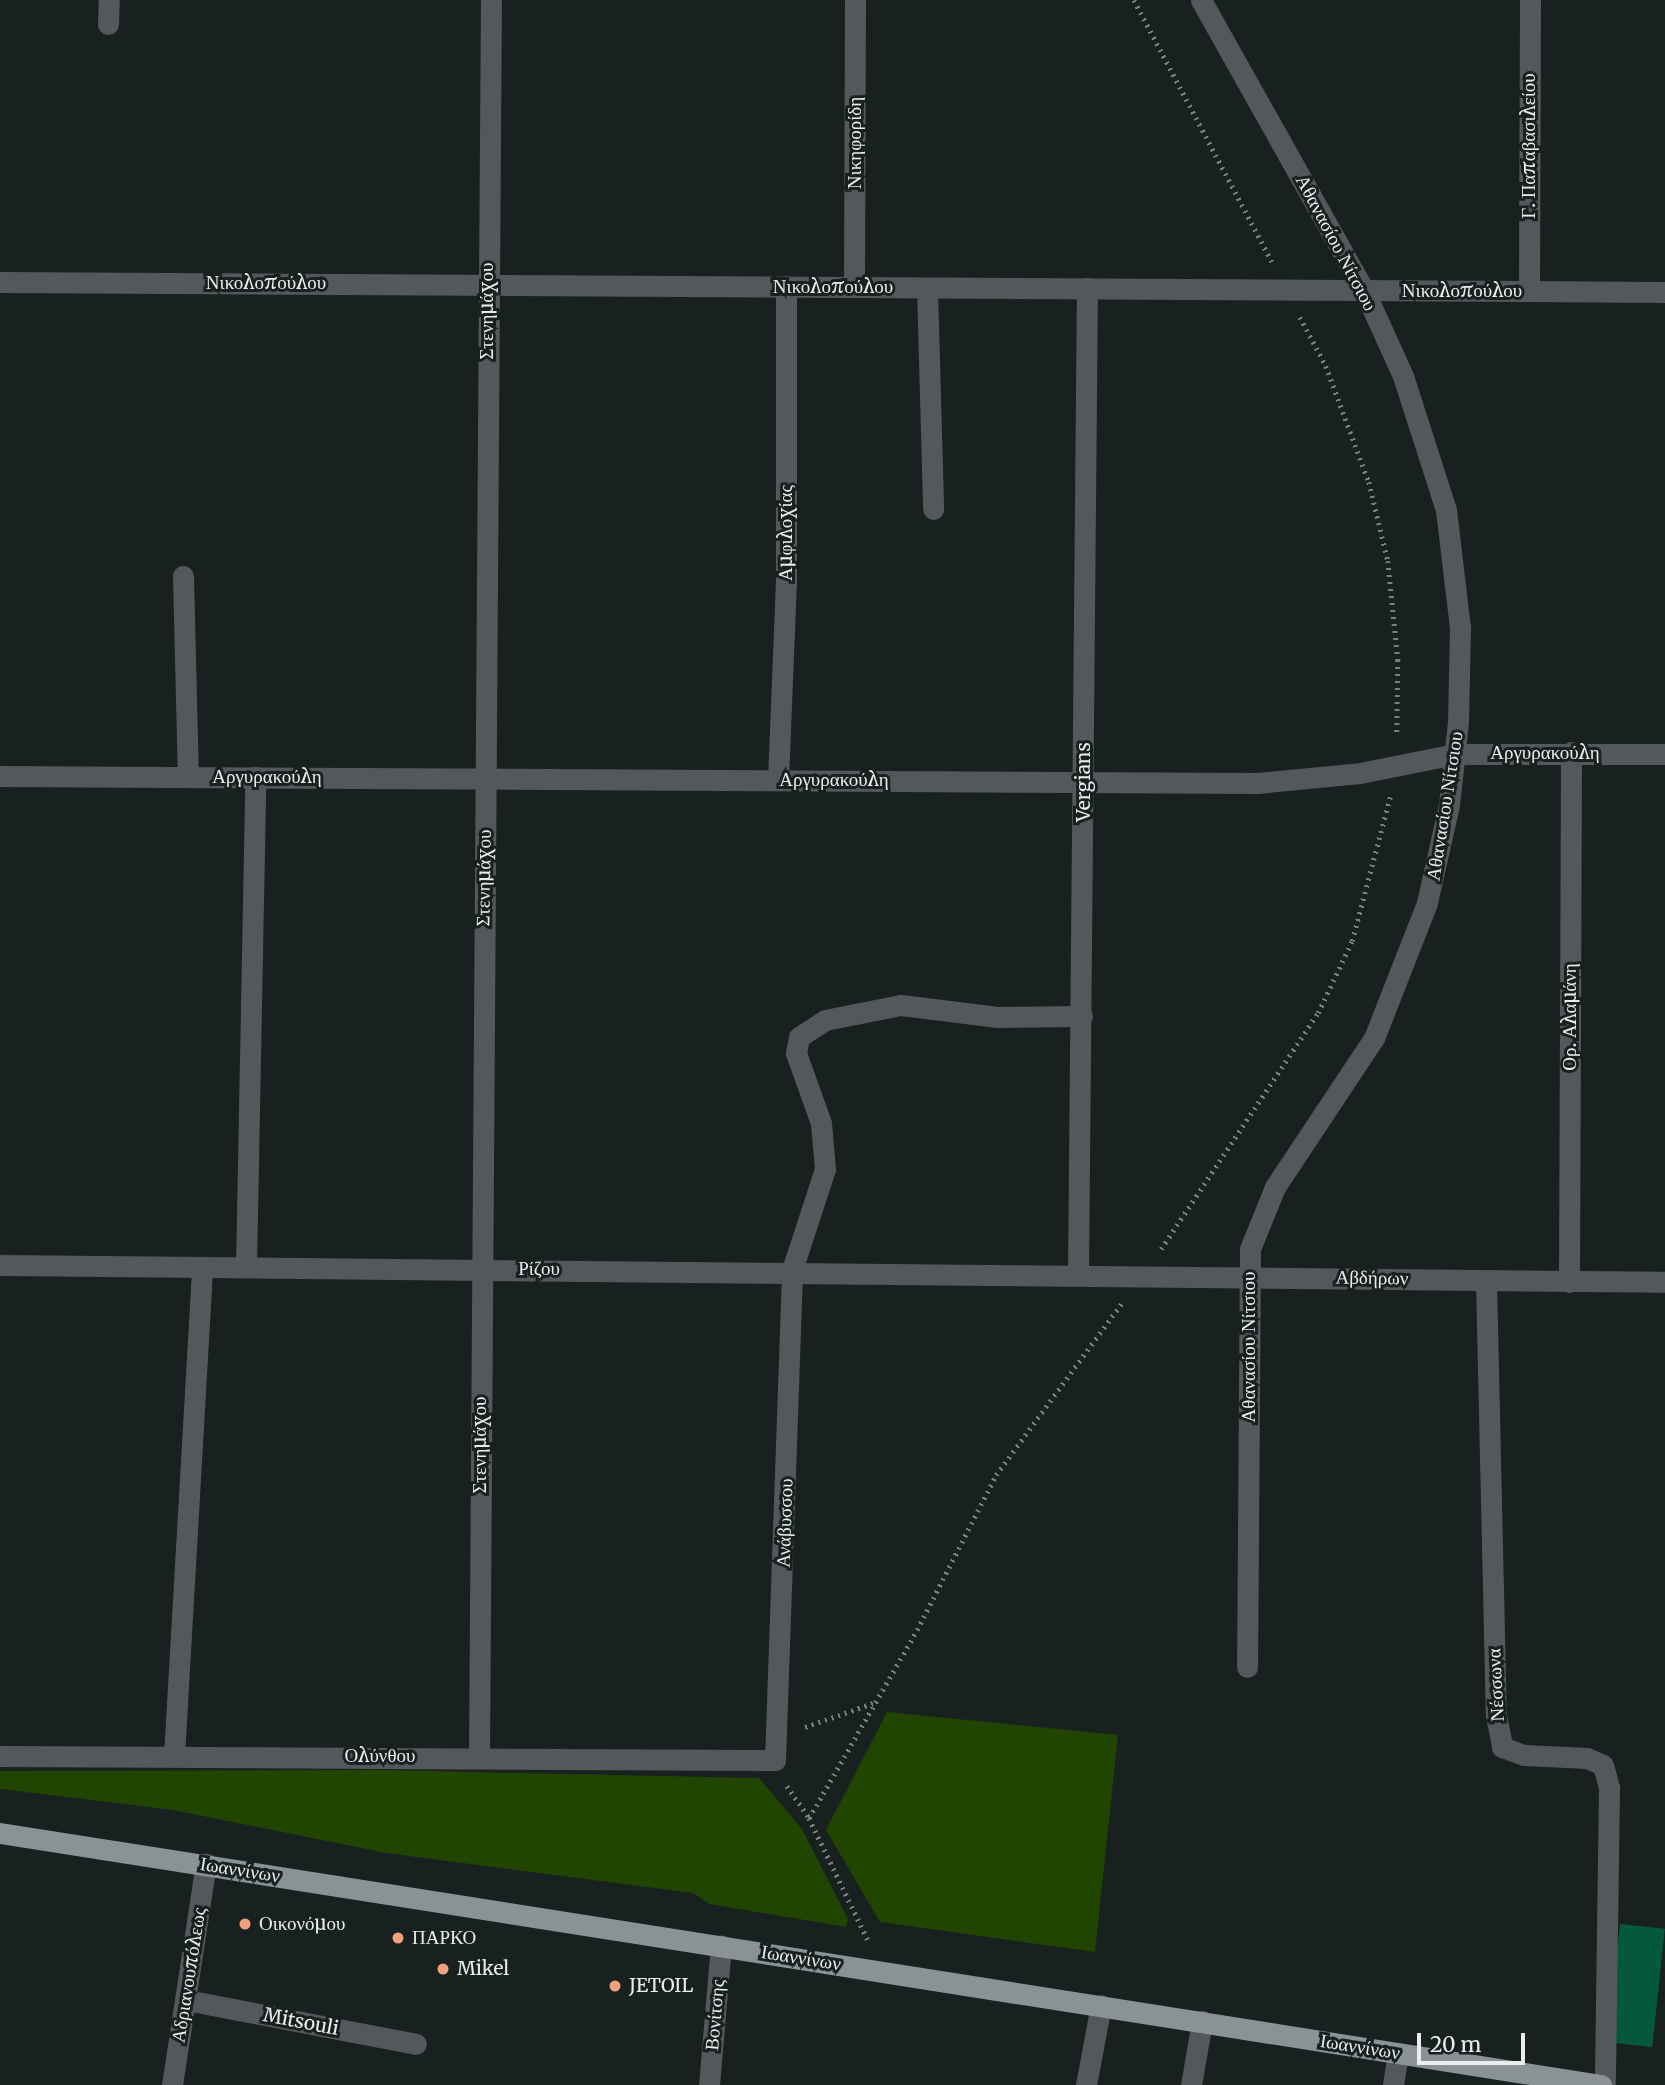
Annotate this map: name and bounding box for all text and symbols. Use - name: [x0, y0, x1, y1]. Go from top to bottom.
- street label: Γ. Παπαβασιλείου: [1518, 73, 1540, 219]
- street label: Νικηφορίδη: [844, 97, 866, 189]
- street label: Αθανασίου Νίτσιου: [1291, 171, 1381, 315]
- street label: Στενημάχου: [476, 263, 498, 359]
- street label: Νικολοπούλου: [206, 272, 326, 294]
- street label: Νικολοπούλου: [773, 276, 893, 298]
- street label: Νικολοπούλου: [1402, 280, 1522, 302]
- street label: Αμφιλοχίας: [775, 485, 797, 581]
- street label: Αθανασίου Νίτσιου: [1422, 730, 1468, 882]
- street label: Vergians: [1073, 742, 1095, 822]
- street label: Αργυρακούλη: [1490, 742, 1600, 764]
- street label: Αργυρακούλη: [212, 766, 322, 788]
- street label: Αργυρακούλη: [779, 769, 889, 791]
- street label: Στενημάχου: [472, 829, 496, 927]
- street label: Ορ. Αλαμάνη: [1559, 963, 1581, 1071]
- street label: Ρίζου: [518, 1258, 560, 1280]
- street label: Αβδήρων: [1335, 1266, 1409, 1290]
- street label: Αθανασίου Νίτσιου: [1238, 1272, 1260, 1422]
- street label: Στενημάχου: [469, 1397, 491, 1493]
- street label: Ανάβυσσου: [772, 1478, 798, 1568]
- street label: Νέσσωνα: [1483, 1648, 1509, 1722]
- street label: Ολύνθου: [345, 1745, 415, 1767]
- street label: Ιωαννίνων: [198, 1852, 282, 1888]
- street label: Αδριανουπόλεως: [167, 1906, 211, 2044]
- place label: Οικονόμου: [259, 1913, 345, 1935]
- marker: Οικονόμου: [237, 1916, 253, 1932]
- place label: ΠΑΡΚΟ: [412, 1927, 476, 1949]
- marker: ΠΑΡΚΟ: [390, 1930, 406, 1946]
- street label: Ιωαννίνων: [759, 1940, 843, 1976]
- place label: Mikel: [457, 1958, 509, 1980]
- marker: Mikel: [435, 1961, 451, 1977]
- place label: JETOIL: [629, 1975, 693, 1997]
- marker: JETOIL: [607, 1978, 623, 1994]
- street label: Βονίτσης: [701, 1979, 729, 2051]
- street label: Mitsouli: [261, 2004, 341, 2040]
- scale bar: [1420, 2018, 1528, 2062]
- street label: Ιωαννίνων: [1318, 2029, 1402, 2065]
- text: 20 m: [1430, 2031, 1481, 2058]

